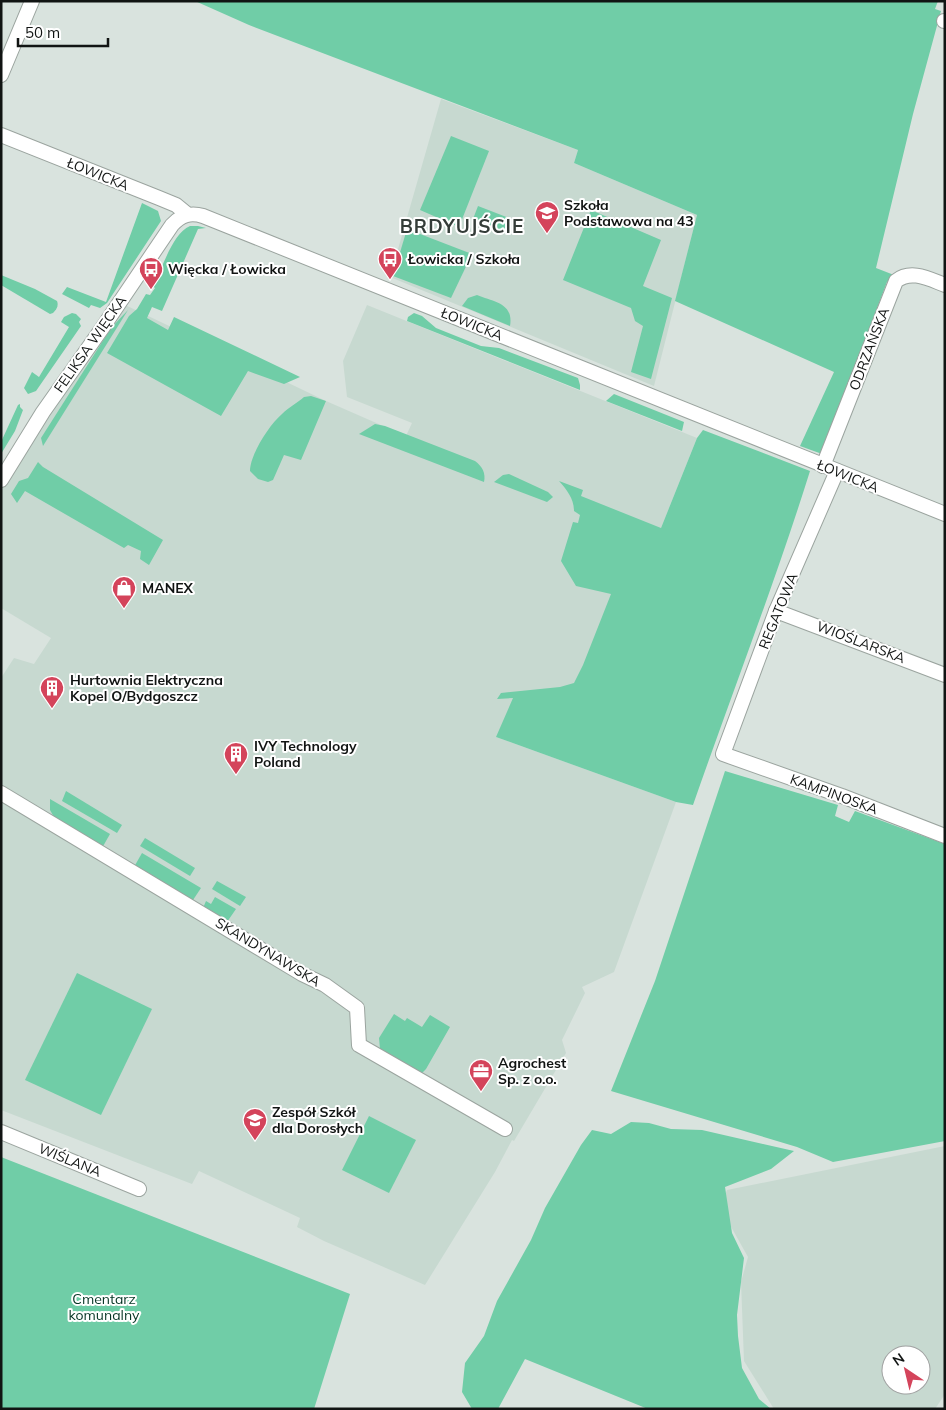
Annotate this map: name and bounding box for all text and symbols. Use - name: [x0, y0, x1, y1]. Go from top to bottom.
- scale bar: [18, 15, 108, 47]
- text: 50 m: [25, 23, 60, 42]
- street label: ŁOWICKA: [63, 153, 132, 195]
- place label: Szkoła Podstawowa na 43: [564, 196, 694, 230]
- school or university icon: Szkoła Podstawowa na 43: [534, 200, 560, 234]
- district label: BRDYUJŚCIE: [400, 214, 524, 238]
- bus stop icon: Łowicka / Szkoła: [377, 246, 403, 280]
- place label: Łowicka / Szkoła: [407, 250, 520, 268]
- bus stop icon: Więcka / Łowicka: [138, 256, 164, 290]
- place label: Więcka / Łowicka: [168, 260, 286, 278]
- street label: FELIKSA WIĘCKA: [50, 291, 131, 396]
- street label: ŁOWICKA: [437, 303, 506, 345]
- street label: ODRZAŃSKA: [845, 304, 893, 393]
- street label: ŁOWICKA: [813, 455, 882, 497]
- street label: REGATOWA: [755, 569, 802, 652]
- shop icon: MANEX: [111, 575, 137, 609]
- place label: MANEX: [142, 579, 194, 597]
- street label: WIOŚLARSKA: [814, 617, 909, 667]
- place label: Hurtownia Elektryczna Kopel O/Bydgoszcz: [70, 671, 223, 705]
- building icon: Hurtownia Elektryczna Kopel O/Bydgoszcz: [39, 675, 65, 709]
- place label: IVY Technology Poland: [254, 737, 357, 771]
- building icon: IVY Technology Poland: [223, 741, 249, 775]
- street label: KAMPINOSKA: [788, 770, 881, 818]
- street label: SKANDYNAWSKA: [212, 914, 324, 991]
- place label: Agrochest Sp. z o.o.: [498, 1054, 567, 1088]
- office icon: Agrochest Sp. z o.o.: [468, 1058, 494, 1092]
- place label: Zespół Szkół dla Dorosłych: [272, 1103, 363, 1137]
- school or university icon: Zespół Szkół dla Dorosłych: [242, 1107, 268, 1141]
- street label: WIŚLANA: [36, 1139, 105, 1181]
- park label: Cmentarz komunalny: [69, 1290, 140, 1324]
- north arrow: [881, 1345, 931, 1395]
- text: N: [889, 1349, 908, 1370]

